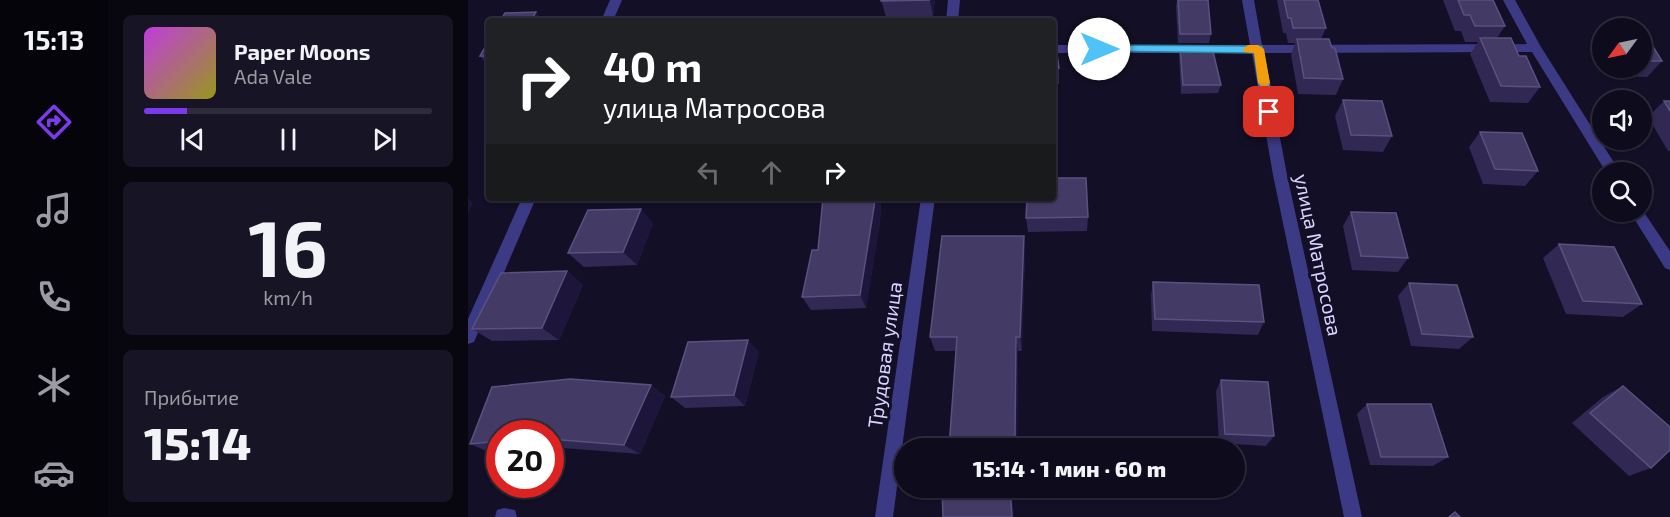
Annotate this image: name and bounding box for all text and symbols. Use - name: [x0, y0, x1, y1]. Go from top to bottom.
- position arrow: [1067, 17, 1131, 81]
- north arrow: [1592, 18, 1652, 78]
- map controls: [1592, 18, 1652, 222]
- text: 15:13: [24, 23, 84, 55]
- text: Paper Moons: [234, 38, 370, 64]
- text: 40 m: [603, 40, 702, 90]
- icon: right: [504, 42, 582, 120]
- text: Ada Vale: [234, 64, 312, 88]
- pin: [1243, 86, 1294, 137]
- button: sound: [1592, 90, 1652, 150]
- text: улица Матросова: [603, 91, 826, 123]
- icon: arrive: [1252, 95, 1285, 128]
- icon: directions: [33, 101, 75, 143]
- icon: previous: [176, 123, 209, 156]
- icon: pause: [272, 123, 305, 156]
- icon: next: [368, 123, 401, 156]
- icon: left: [692, 156, 725, 189]
- icon: ahead: [755, 156, 788, 189]
- icon: right: [818, 156, 851, 189]
- button: search: [1592, 162, 1652, 222]
- street label: улица Матросова: [1289, 172, 1348, 338]
- icon: music: [33, 189, 75, 231]
- text: 16: [248, 199, 328, 293]
- icon: phone: [33, 276, 75, 318]
- street label: Трудовая улица: [862, 280, 907, 430]
- text: km/h: [263, 285, 313, 309]
- icon: climate: [33, 364, 75, 406]
- text: Прибытие: [144, 385, 239, 409]
- text: 15:14: [144, 415, 251, 469]
- speed limit sign: 20: [486, 420, 564, 498]
- icon: car: [33, 452, 75, 494]
- text: 15:14 · 1 мин · 60 m: [973, 455, 1166, 481]

